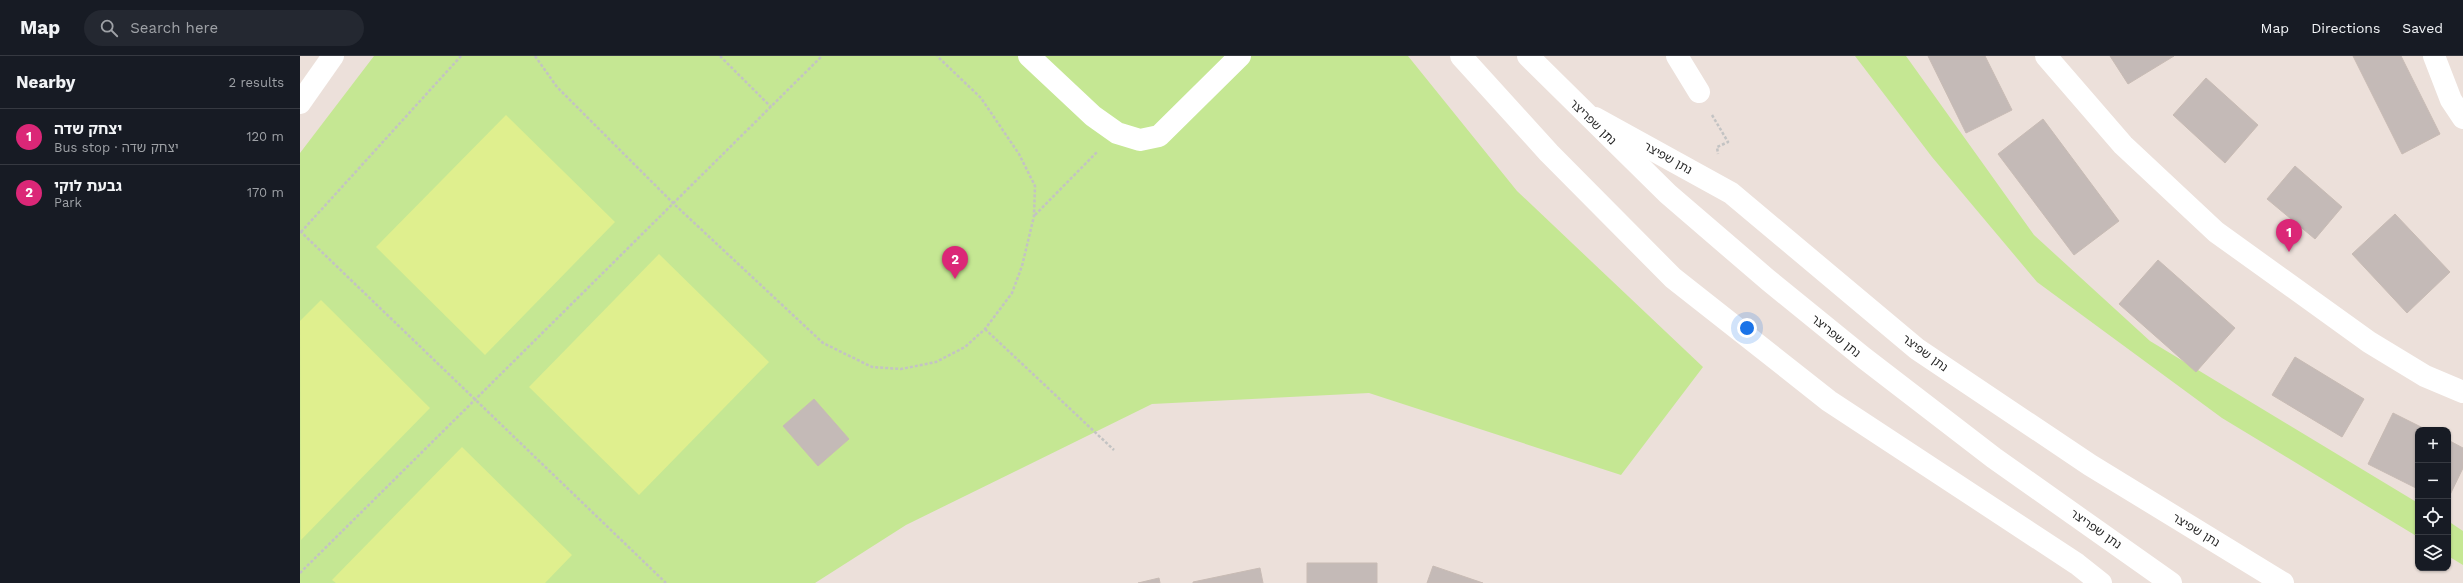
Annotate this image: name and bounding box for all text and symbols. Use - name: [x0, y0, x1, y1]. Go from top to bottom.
- search box: [84, 10, 364, 46]
- text: Map: [20, 16, 60, 39]
- icon: search: [98, 17, 120, 39]
- text: Search here: [130, 19, 218, 37]
- text: Map: [2261, 20, 2289, 36]
- text: Directions: [2311, 20, 2380, 36]
- text: Saved: [2402, 20, 2443, 36]
- text: Nearby: [16, 72, 75, 92]
- text: 2 results: [229, 75, 284, 90]
- street label: נתן שפריצר: [1567, 96, 1619, 148]
- text: יצחק שדה: [54, 120, 122, 138]
- text: 1: [26, 129, 32, 144]
- text: 120 m: [246, 129, 284, 144]
- street label: נתן שפיצר: [1641, 139, 1695, 177]
- text: Bus stop · יצחק שדה: [54, 140, 179, 155]
- text: גבעת לוקי: [54, 177, 122, 195]
- text: 2: [25, 185, 33, 200]
- text: 170 m: [247, 185, 284, 200]
- text: Park: [54, 195, 82, 210]
- pin: 1: [2276, 219, 2302, 252]
- pin: 2: [942, 246, 968, 279]
- street label: נתן שפריצר: [1808, 312, 1864, 360]
- your location: [1737, 318, 1757, 338]
- street label: נתן שפיצר: [1899, 332, 1951, 374]
- map controls: [2415, 427, 2451, 571]
- button: +: [2415, 427, 2451, 463]
- button: −: [2415, 463, 2451, 499]
- button: locate: [2415, 499, 2451, 535]
- street label: נתן שפריצר: [2068, 506, 2124, 552]
- street label: נתן שפיצר: [2170, 510, 2222, 550]
- button: layers: [2415, 535, 2451, 571]

